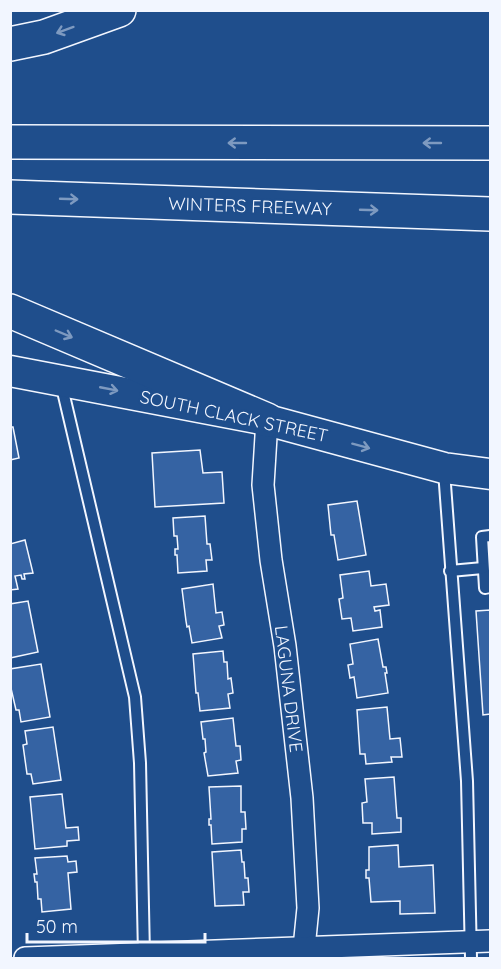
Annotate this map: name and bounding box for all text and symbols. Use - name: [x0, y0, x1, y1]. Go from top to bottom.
- one-way arrow: [56, 25, 75, 36]
- one-way arrow: [228, 137, 248, 149]
- one-way arrow: [423, 137, 443, 149]
- street label: WINTERS FREEWAY: [168, 192, 332, 220]
- one-way arrow: [58, 194, 78, 205]
- one-way arrow: [358, 204, 378, 216]
- one-way arrow: [55, 328, 73, 340]
- one-way arrow: [99, 384, 119, 395]
- street label: SOUTH CLACK STREET: [138, 385, 330, 447]
- one-way arrow: [351, 440, 370, 452]
- street label: LAGUNA DRIVE: [270, 624, 308, 754]
- scale bar: [27, 906, 206, 944]
- text: 50 m: [36, 915, 78, 938]

